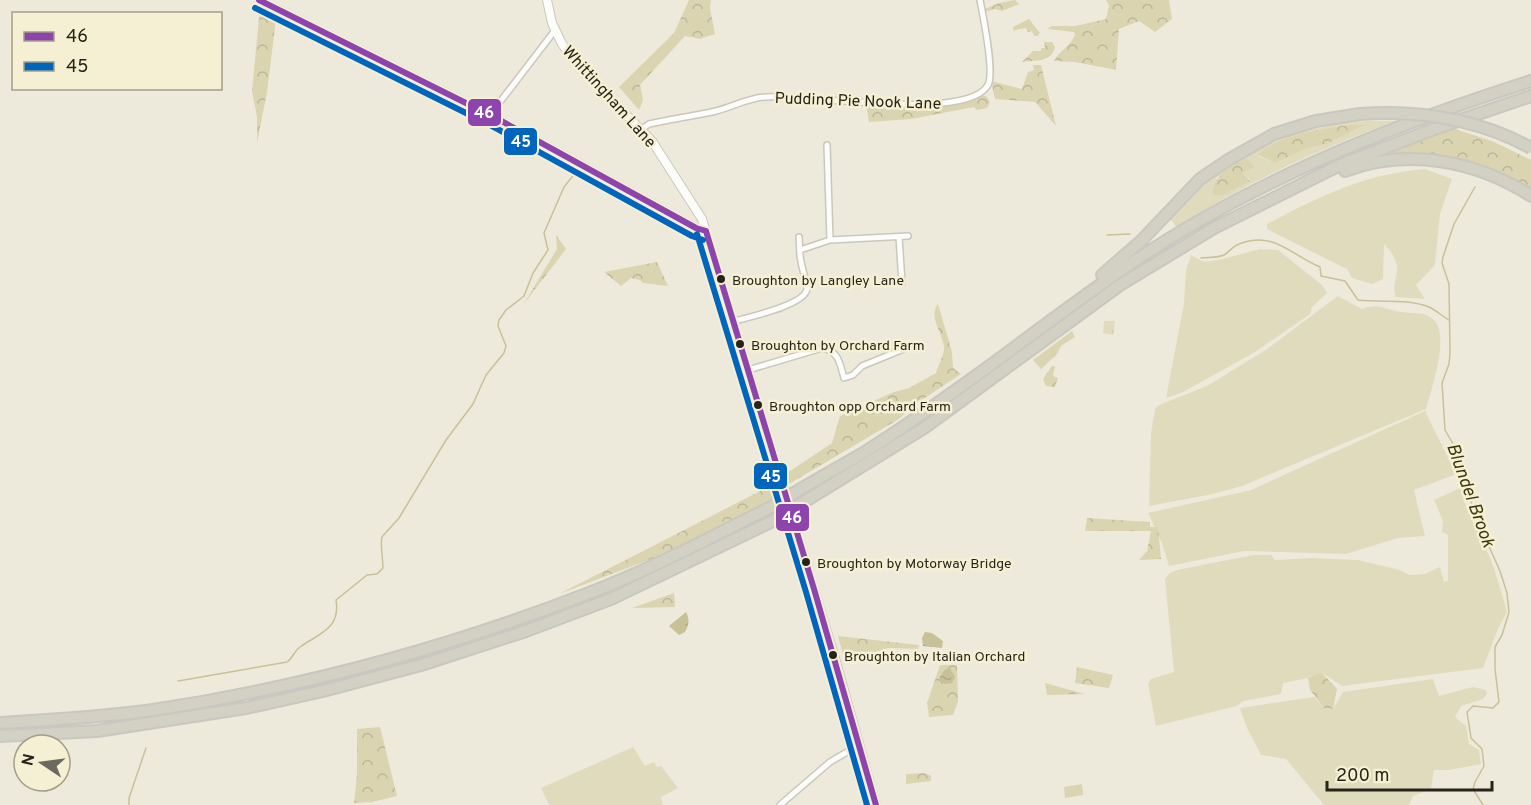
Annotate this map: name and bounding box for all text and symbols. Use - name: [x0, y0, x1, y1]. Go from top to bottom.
- legend: [12, 12, 222, 90]
- text: 46: [66, 26, 88, 49]
- street label: Whittingham Lane: [557, 42, 660, 153]
- text: 45: [66, 56, 88, 79]
- street label: Pudding Pie Nook Lane: [774, 89, 941, 115]
- line badge: 46: [467, 98, 502, 127]
- text: 46: [474, 104, 494, 124]
- line badge: 45: [503, 127, 538, 156]
- text: 45: [511, 133, 531, 153]
- marker: Broughton by Langley Lane: [715, 273, 727, 285]
- place label: Broughton by Langley Lane: [732, 273, 904, 290]
- marker: Broughton by Orchard Farm: [734, 338, 746, 350]
- place label: Broughton by Orchard Farm: [751, 338, 925, 355]
- marker: Broughton opp Orchard Farm: [752, 399, 764, 411]
- place label: Broughton opp Orchard Farm: [769, 399, 951, 416]
- water label: Blundel Brook: [1440, 440, 1499, 552]
- line badge: 45: [753, 462, 788, 490]
- text: 45: [761, 468, 781, 488]
- line badge: 46: [775, 503, 810, 532]
- text: 46: [782, 509, 802, 529]
- marker: Broughton by Motorway Bridge: [800, 556, 812, 568]
- place label: Broughton by Motorway Bridge: [817, 556, 1012, 573]
- marker: Broughton by Italian Orchard: [827, 649, 839, 661]
- place label: Broughton by Italian Orchard: [844, 649, 1025, 666]
- north arrow: [12, 733, 72, 793]
- text: N: [18, 752, 40, 768]
- scale bar: [1327, 754, 1492, 792]
- text: 200 m: [1336, 765, 1389, 788]

